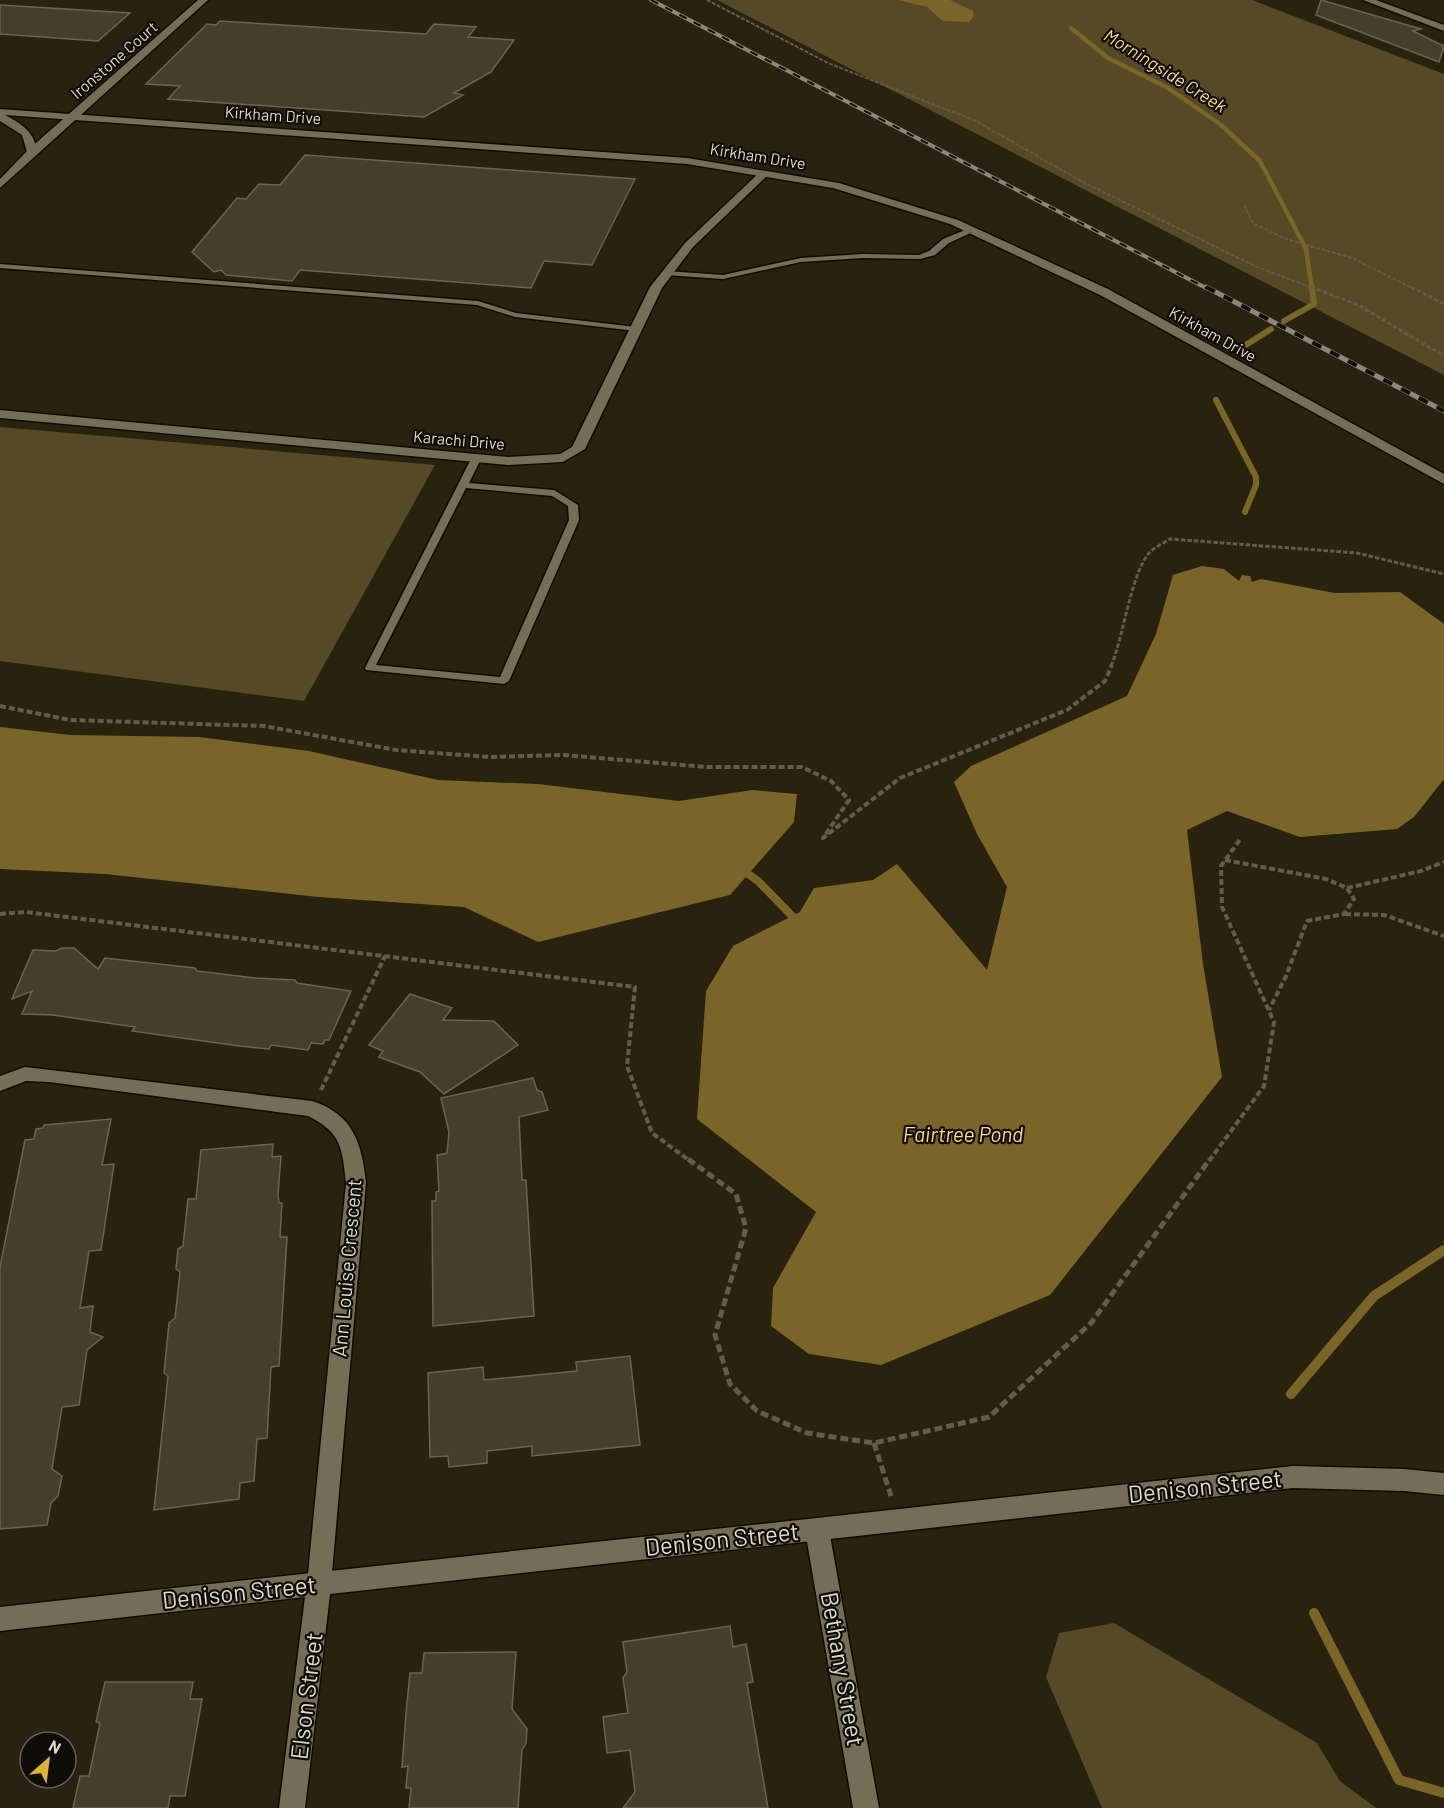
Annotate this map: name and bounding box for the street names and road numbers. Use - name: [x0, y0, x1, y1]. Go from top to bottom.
- street label: Ironstone Court: [67, 17, 161, 102]
- street label: Kirkham Drive: [224, 102, 322, 127]
- street label: Kirkham Drive: [709, 139, 807, 172]
- street label: Kirkham Drive: [1166, 302, 1260, 365]
- street label: Karachi Drive: [412, 426, 506, 453]
- street label: Ann Louise Crescent: [326, 1178, 366, 1358]
- street label: Denison Street: [1126, 1463, 1283, 1508]
- street label: Denison Street: [643, 1516, 800, 1561]
- street label: Denison Street: [160, 1569, 317, 1614]
- street label: Bethany Street: [816, 1590, 871, 1748]
- street label: Elson Street: [283, 1631, 328, 1761]

